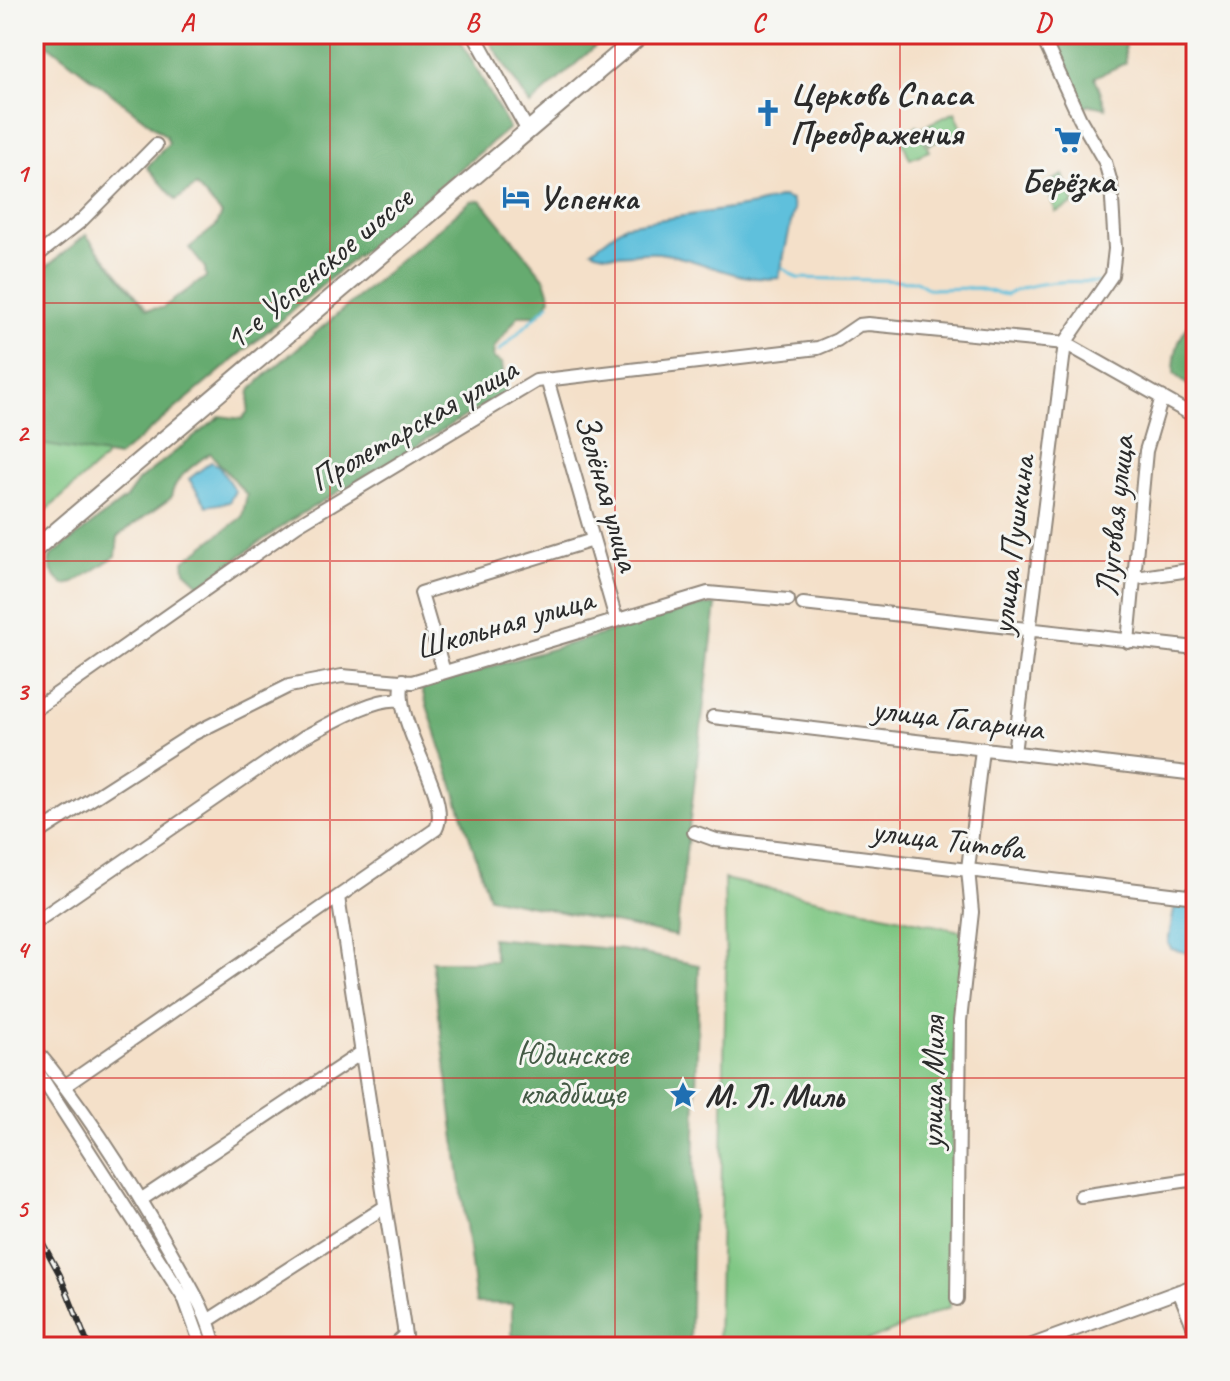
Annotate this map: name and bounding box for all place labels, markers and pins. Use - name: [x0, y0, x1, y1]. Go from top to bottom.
- place label: Церковь Спаса Преображения: [790, 72, 975, 154]
- church icon: Церковь Спаса Преображения: [753, 98, 783, 128]
- supermarket icon: Берёзка: [1053, 125, 1083, 155]
- place label: Берёзка: [1021, 159, 1117, 203]
- place label: Успенка: [538, 176, 640, 219]
- hotel icon: Успенка: [501, 182, 531, 212]
- place label: М. Л. Миль: [705, 1074, 846, 1117]
- place icon: М. Л. Миль: [668, 1080, 698, 1110]

